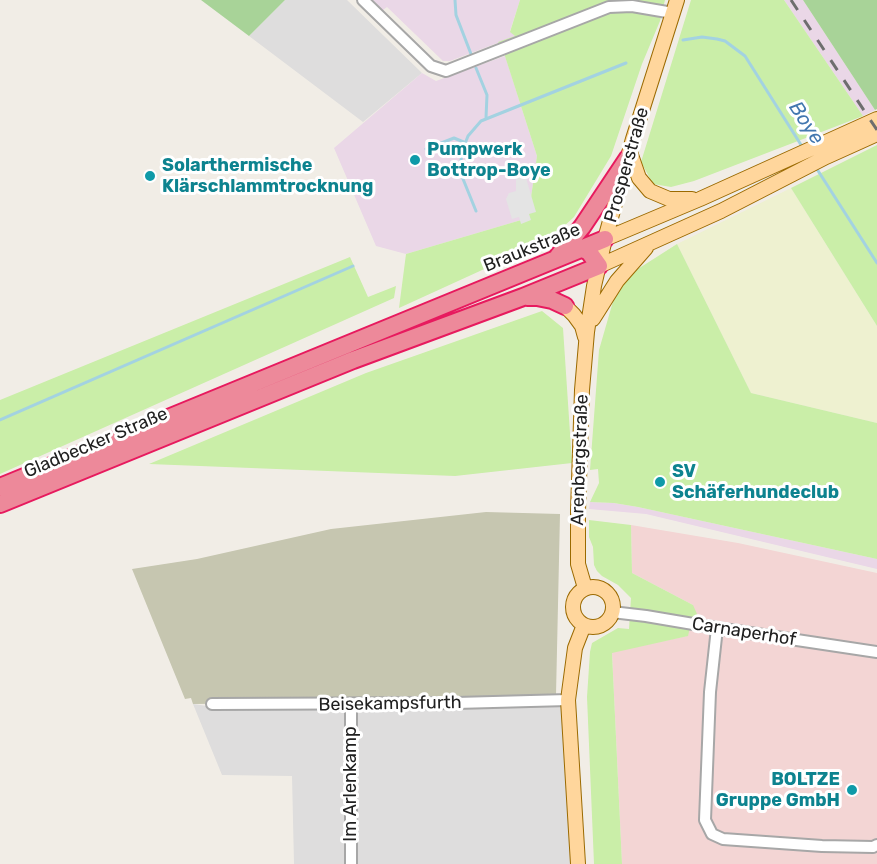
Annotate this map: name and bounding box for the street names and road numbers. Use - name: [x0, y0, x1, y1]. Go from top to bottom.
- street label: Prosperstraße: [600, 105, 654, 225]
- street label: Braukstraße: [481, 219, 583, 277]
- street label: Arenbergstraße: [567, 394, 593, 526]
- street label: Gladbecker Straße: [21, 403, 171, 483]
- street label: Carnaperhof: [690, 613, 798, 651]
- street label: Beisekampsfurth: [318, 692, 462, 716]
- street label: Im Arlenkamp: [340, 726, 362, 842]

